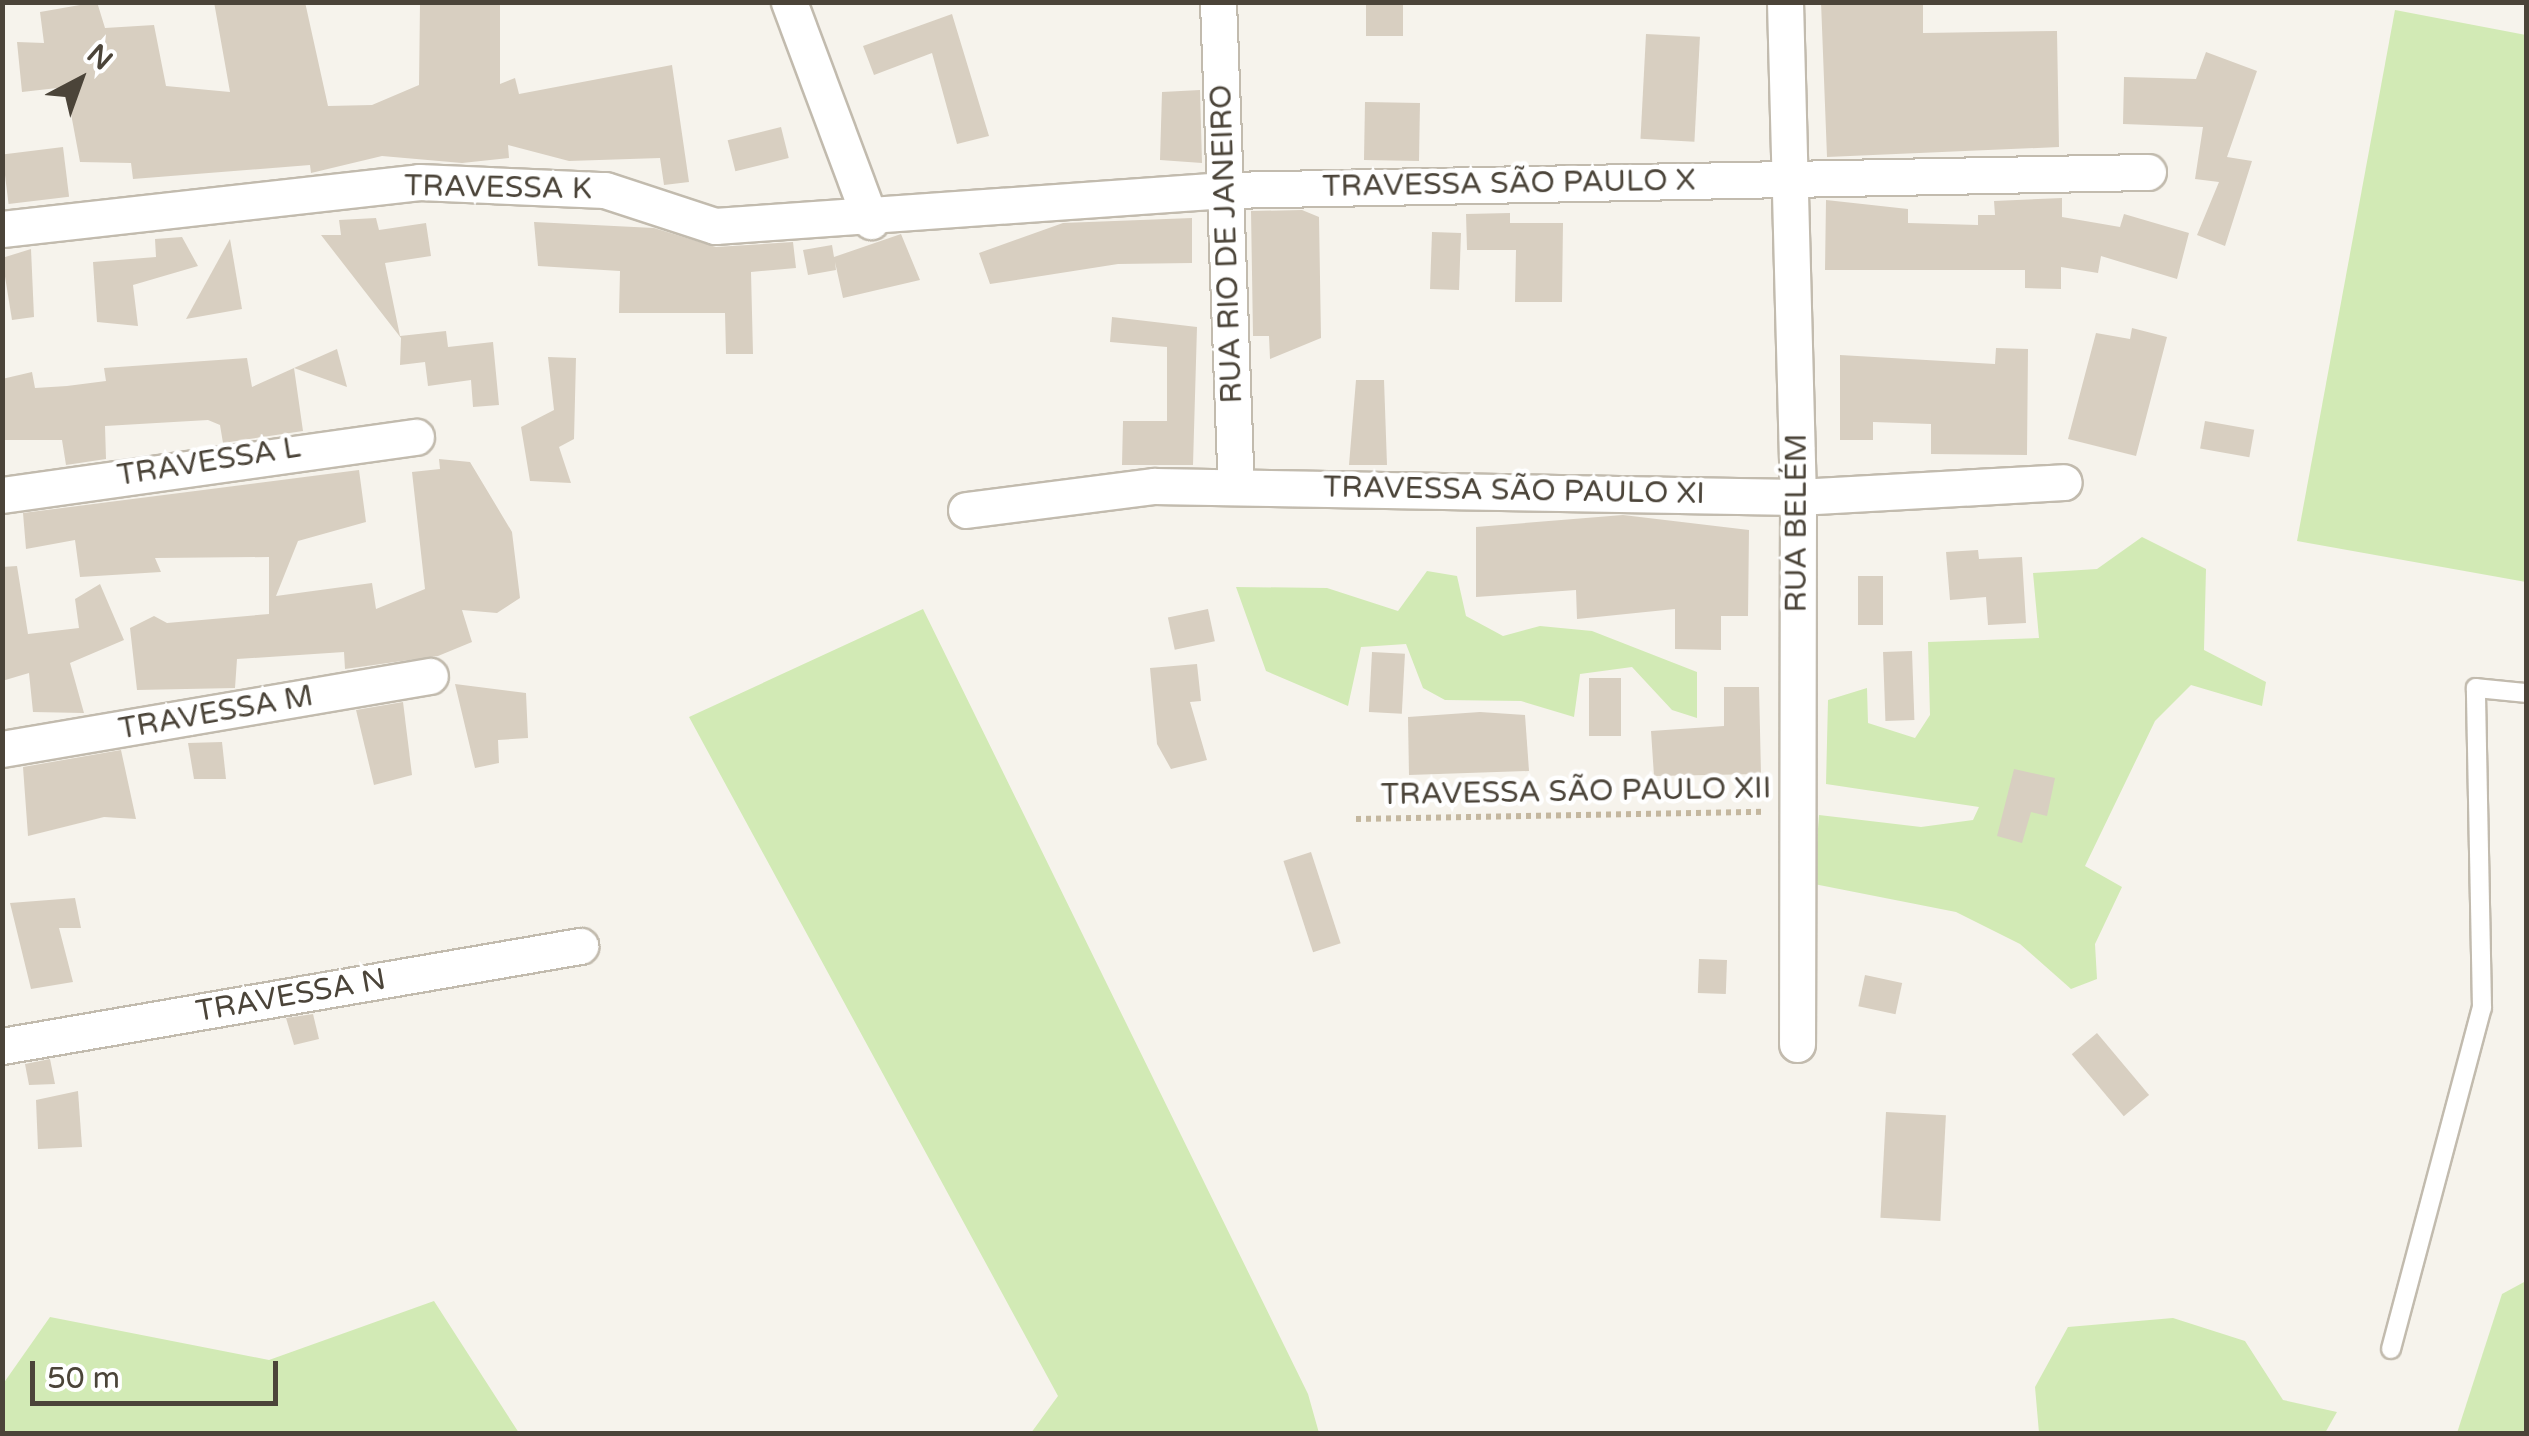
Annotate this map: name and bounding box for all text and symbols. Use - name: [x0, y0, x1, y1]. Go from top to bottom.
- north arrow: [30, 30, 130, 130]
- text: N: [80, 37, 119, 78]
- street label: RUA RIO DE JANEIRO: [1203, 84, 1251, 404]
- street label: TRAVESSA SÃO PAULO X: [1322, 163, 1696, 205]
- street label: TRAVESSA K: [404, 168, 592, 208]
- street label: TRAVESSA L: [115, 430, 303, 494]
- street label: RUA BELÉM: [1779, 433, 1815, 613]
- street label: TRAVESSA SÃO PAULO XI: [1323, 470, 1705, 512]
- street label: TRAVESSA M: [116, 678, 316, 748]
- street label: TRAVESSA SÃO PAULO XII: [1380, 771, 1772, 813]
- street label: TRAVESSA N: [193, 962, 389, 1030]
- scale bar: [35, 1341, 282, 1403]
- text: 50 m: [47, 1360, 120, 1397]

